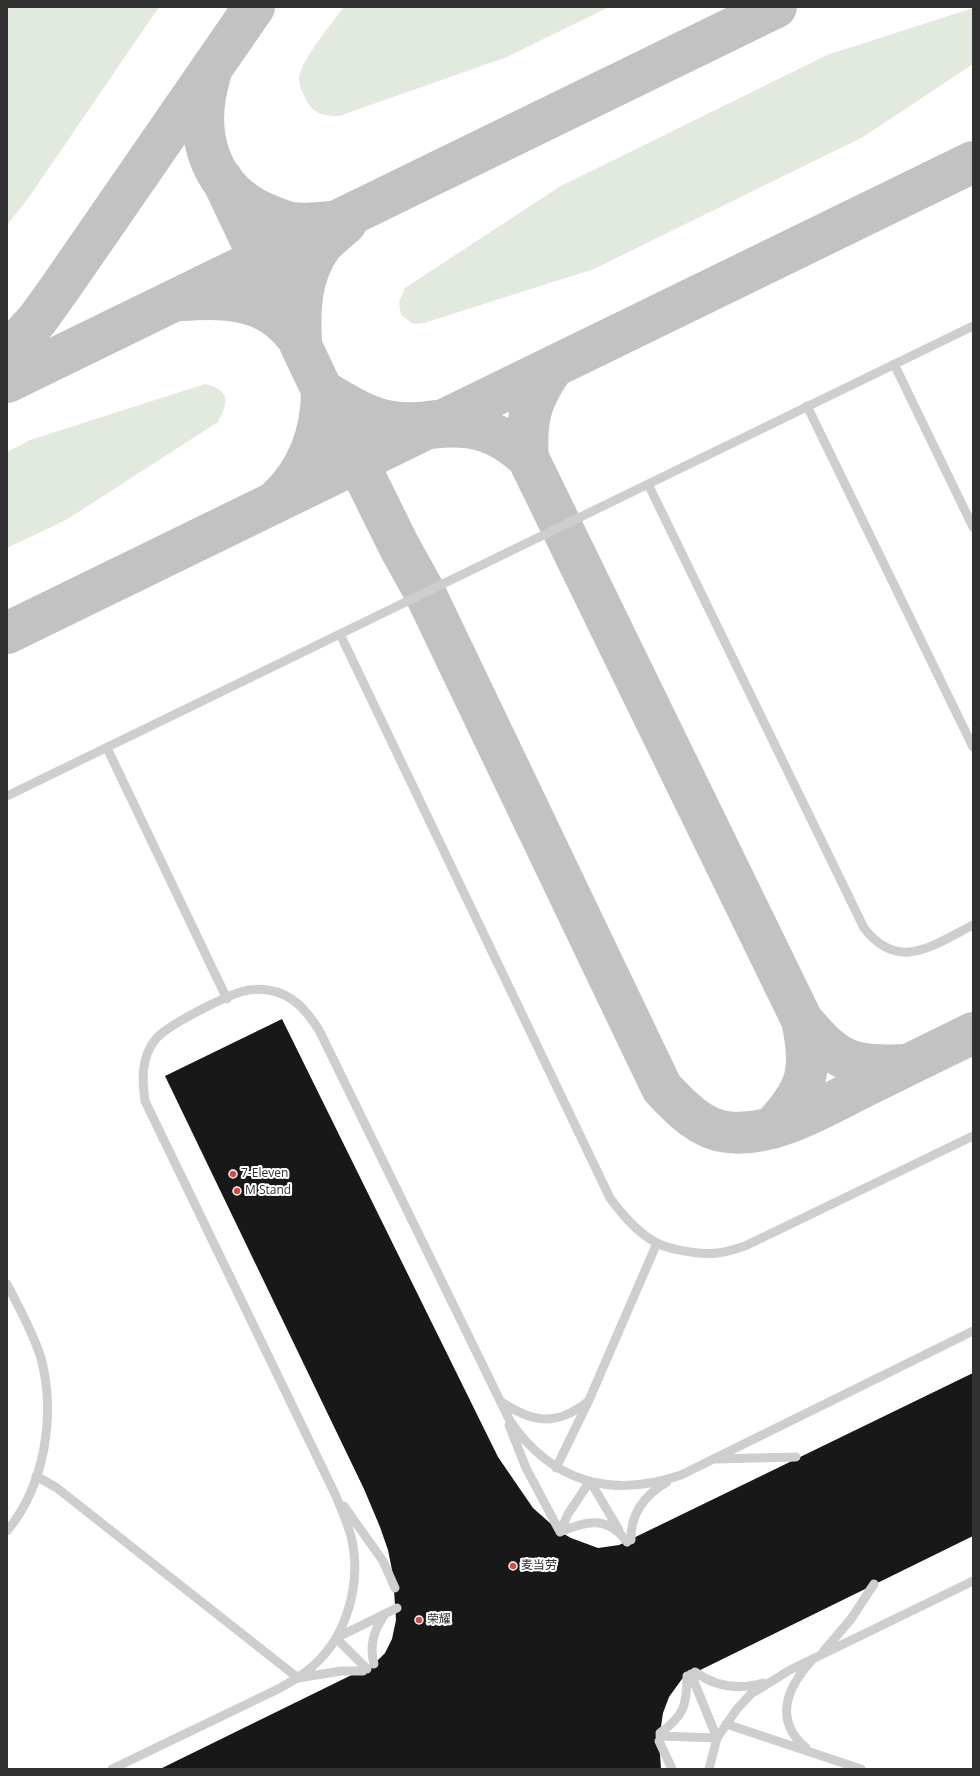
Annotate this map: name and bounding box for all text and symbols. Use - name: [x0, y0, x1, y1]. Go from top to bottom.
- place label: 7-Eleven: [241, 1167, 288, 1181]
- marker: 7-Eleven: [228, 1169, 238, 1179]
- place label: M Stand: [245, 1184, 291, 1198]
- marker: M Stand: [232, 1186, 242, 1196]
- place label: 麦当劳: [521, 1559, 557, 1573]
- marker: 麦当劳: [508, 1561, 518, 1571]
- place label: 荣耀: [427, 1613, 451, 1627]
- marker: 荣耀: [414, 1615, 424, 1625]

